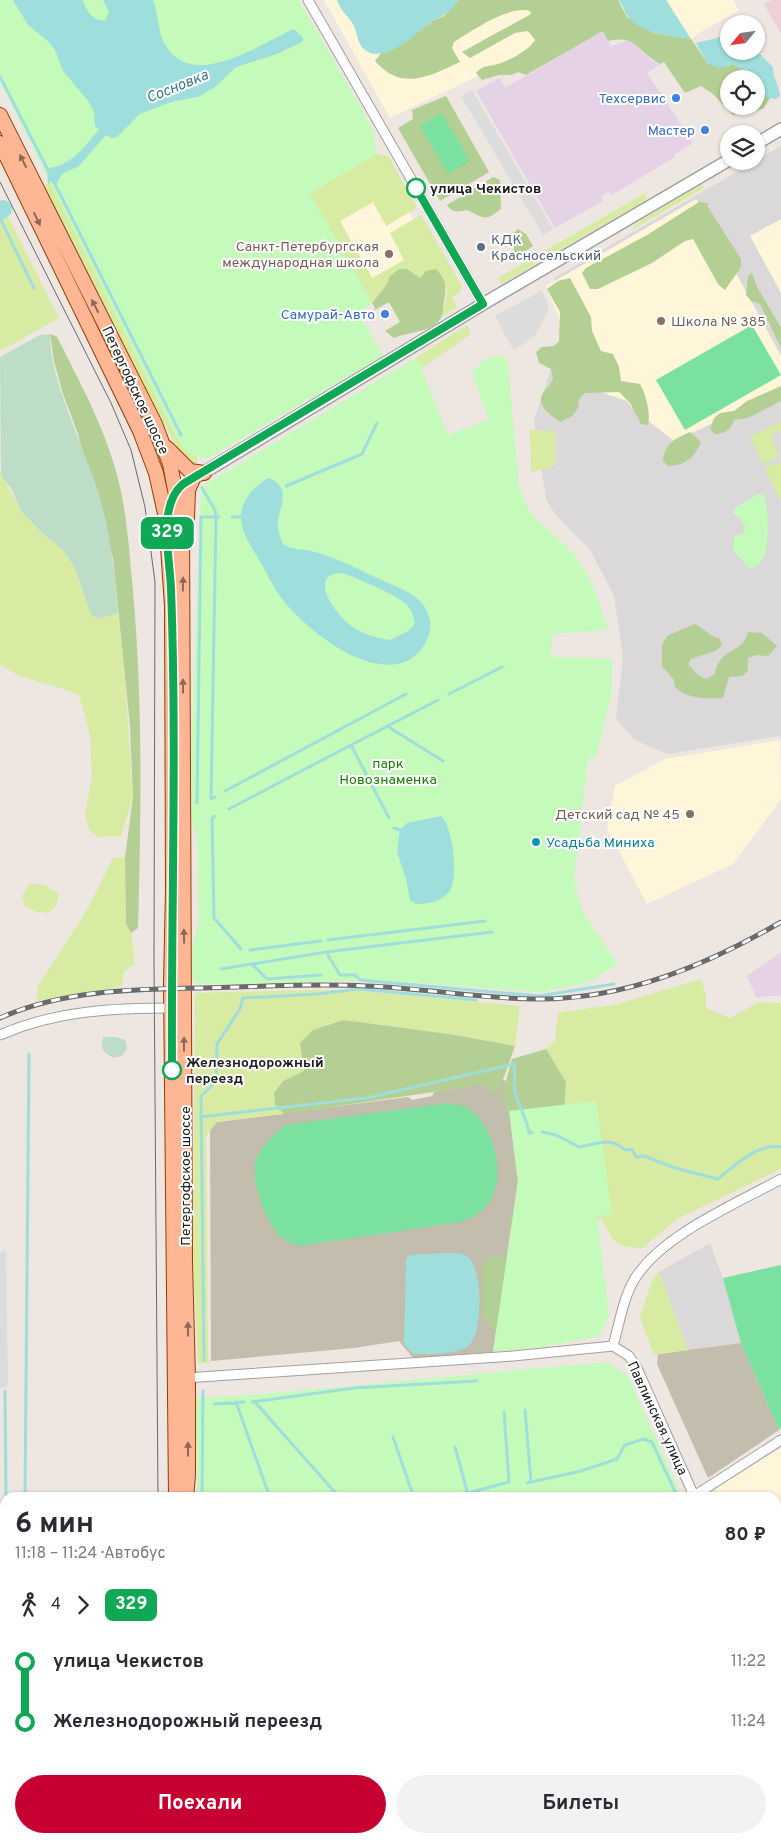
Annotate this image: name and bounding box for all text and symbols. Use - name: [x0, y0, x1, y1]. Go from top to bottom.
- north arrow: [720, 15, 765, 60]
- map controls: [720, 15, 765, 170]
- water label: Сосновка: [144, 66, 212, 108]
- button: locate: [720, 70, 765, 115]
- place label: Техсервис: [599, 91, 666, 108]
- marker: Техсервис: [670, 92, 682, 104]
- place label: Мастер: [648, 123, 695, 140]
- marker: Мастер: [699, 124, 711, 136]
- button: layers: [720, 125, 765, 170]
- one-way arrow: [19, 154, 27, 168]
- marker: улица Чекистов: [406, 178, 426, 198]
- place label: улица Чекистов: [430, 181, 541, 198]
- one-way arrow: [33, 211, 41, 226]
- place label: КДК Красносельский: [491, 232, 601, 265]
- place label: Санкт-Петербургская международная школа: [222, 239, 379, 272]
- marker: КДК Красносельский: [475, 241, 487, 253]
- marker: Санкт-Петербургская международная школа: [383, 248, 395, 260]
- one-way arrow: [91, 299, 99, 313]
- place label: Самурай-Авто: [281, 307, 375, 324]
- marker: Самурай-Авто: [379, 308, 391, 320]
- place label: Школа № 385: [671, 314, 766, 331]
- marker: Школа № 385: [655, 315, 667, 327]
- street label: Петергофское шоссе: [97, 324, 172, 457]
- line badge: 329: [138, 517, 196, 549]
- text: 329: [151, 521, 183, 544]
- one-way arrow: [179, 576, 187, 592]
- one-way arrow: [179, 677, 187, 693]
- park label: парк Новознаменка: [339, 756, 437, 789]
- place label: Детский сад № 45: [555, 807, 680, 824]
- marker: Детский сад № 45: [684, 808, 696, 820]
- place label: Усадьба Миниха: [546, 835, 655, 852]
- marker: Усадьба Миниха: [530, 836, 542, 848]
- one-way arrow: [179, 927, 187, 943]
- one-way arrow: [180, 1035, 188, 1051]
- place label: Железнодорожный переезд: [186, 1055, 324, 1088]
- marker: Железнодорожный переезд: [162, 1060, 182, 1080]
- street label: Петергофское шоссе: [178, 1106, 195, 1246]
- one-way arrow: [184, 1321, 192, 1337]
- street label: Павлинская улица: [623, 1359, 691, 1478]
- one-way arrow: [184, 1441, 192, 1457]
- text: 6 мин: [15, 1507, 94, 1543]
- text: 80 ₽: [725, 1523, 766, 1547]
- text: 11:18 – 11:24 · Автобус: [15, 1544, 166, 1564]
- icon: walk: [15, 1591, 43, 1619]
- icon: forward: [69, 1591, 97, 1619]
- text: 329: [115, 1593, 147, 1616]
- text: 4: [51, 1595, 61, 1615]
- text: улица Чекистов: [53, 1650, 204, 1674]
- text: 11:22: [731, 1652, 766, 1672]
- text: Железнодорожный переезд: [53, 1710, 322, 1734]
- text: 11:24: [731, 1712, 766, 1732]
- button: Поехали: [15, 1775, 386, 1833]
- button: Билеты: [396, 1775, 766, 1833]

